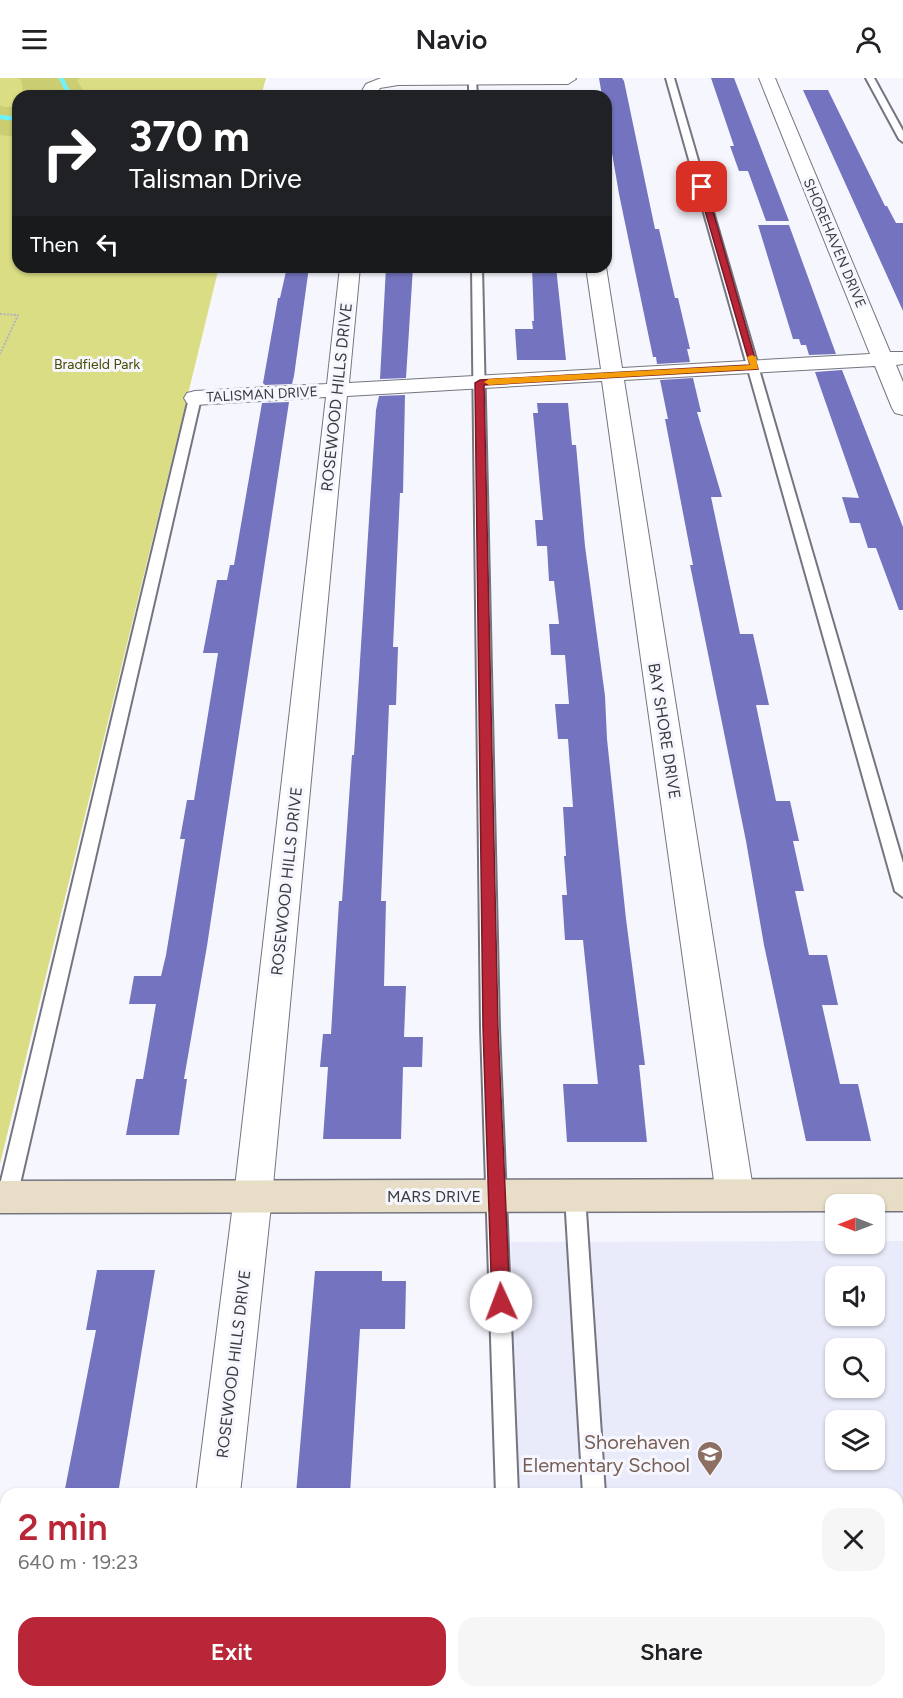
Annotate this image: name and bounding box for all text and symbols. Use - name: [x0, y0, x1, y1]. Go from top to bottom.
- icon: menu: [18, 23, 51, 56]
- text: Navio: [416, 23, 487, 56]
- icon: person: [852, 23, 885, 56]
- text: 370 m: [129, 111, 250, 162]
- icon: right: [30, 114, 108, 192]
- pin: [676, 161, 727, 212]
- text: Talisman Drive: [129, 162, 302, 195]
- icon: arrive: [685, 170, 718, 203]
- street label: SHOREHAVEN DRIVE: [800, 176, 869, 310]
- icon: left: [91, 228, 124, 261]
- text: Then: [30, 231, 79, 258]
- street label: ROSEWOOD HILLS DRIVE: [317, 302, 356, 492]
- park label: Bradfield Park: [54, 356, 140, 373]
- street label: TALISMAN DRIVE: [206, 383, 318, 406]
- street label: BAY SHORE DRIVE: [644, 662, 685, 801]
- street label: ROSEWOOD HILLS DRIVE: [267, 786, 306, 976]
- street label: MARS DRIVE: [387, 1187, 481, 1206]
- north arrow: [825, 1194, 885, 1254]
- map controls: [825, 1194, 885, 1470]
- button: sound: [825, 1266, 885, 1326]
- street label: ROSEWOOD HILLS DRIVE: [213, 1269, 254, 1459]
- position arrow: [469, 1270, 533, 1334]
- button: search: [825, 1338, 885, 1398]
- button: layers: [825, 1410, 885, 1470]
- place label: Shorehaven Elementary School: [522, 1430, 690, 1477]
- school or university icon: Shorehaven Elementary School: [695, 1439, 725, 1477]
- text: 2 min: [18, 1506, 108, 1549]
- button: close: [822, 1508, 885, 1571]
- text: 640 m · 19:23: [18, 1550, 138, 1574]
- button: Exit: [18, 1617, 446, 1686]
- button: Share: [458, 1617, 885, 1686]

